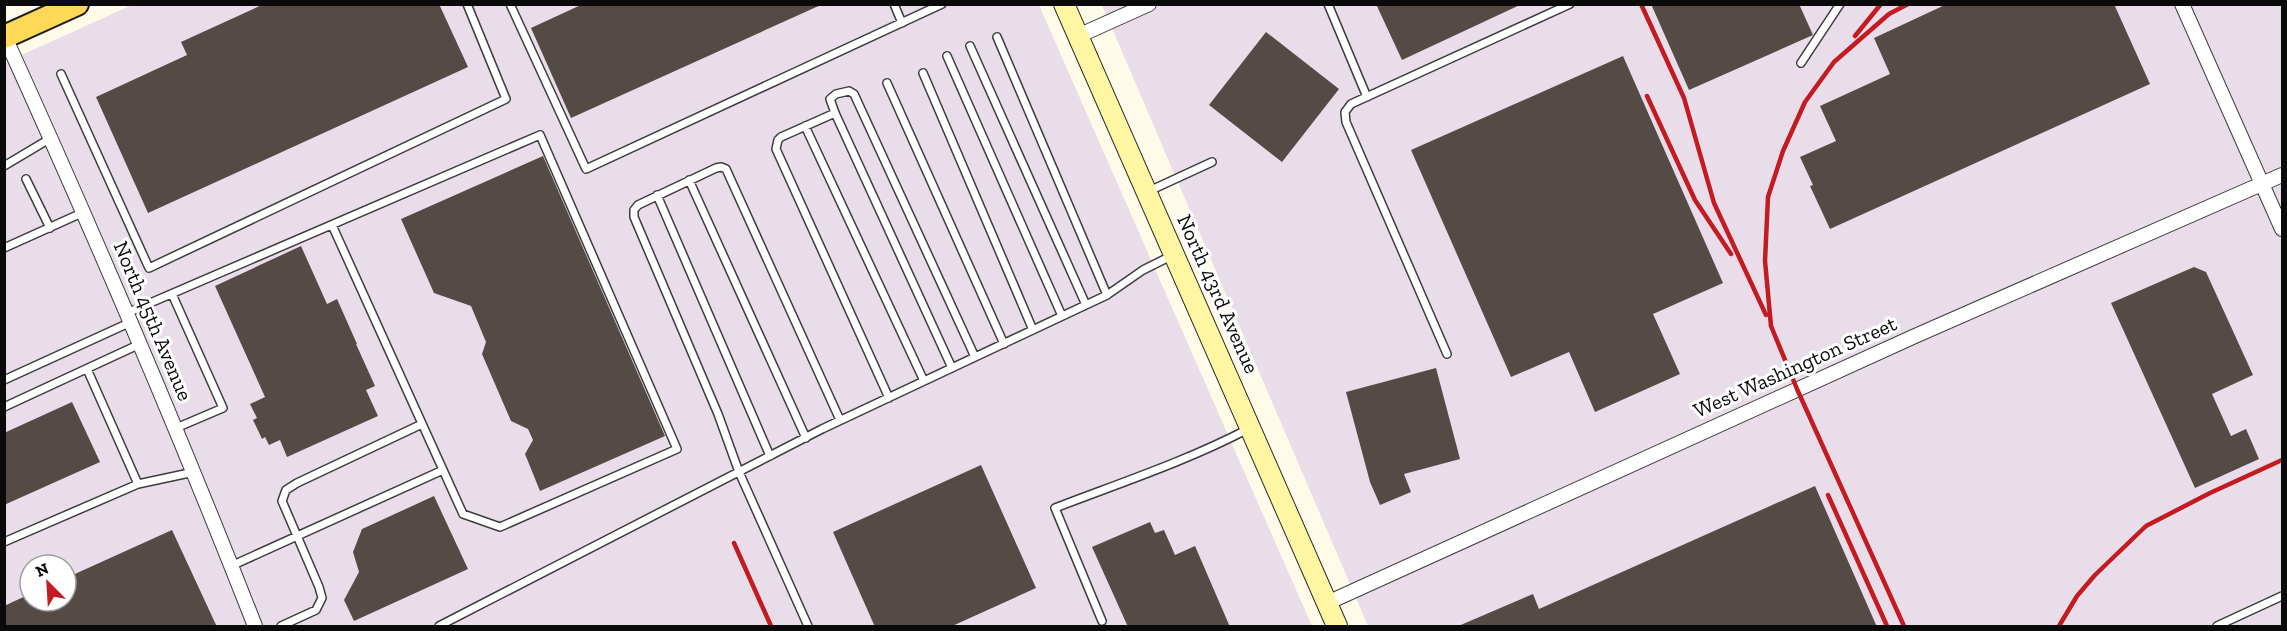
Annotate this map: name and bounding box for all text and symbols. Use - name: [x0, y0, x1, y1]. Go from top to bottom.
- street label: North 43rd Avenue: [1172, 210, 1265, 377]
- street label: North 45th Avenue: [109, 237, 198, 404]
- street label: West Washington Street: [1689, 310, 1900, 423]
- north arrow: [18, 553, 78, 613]
- text: N: [33, 559, 52, 581]

